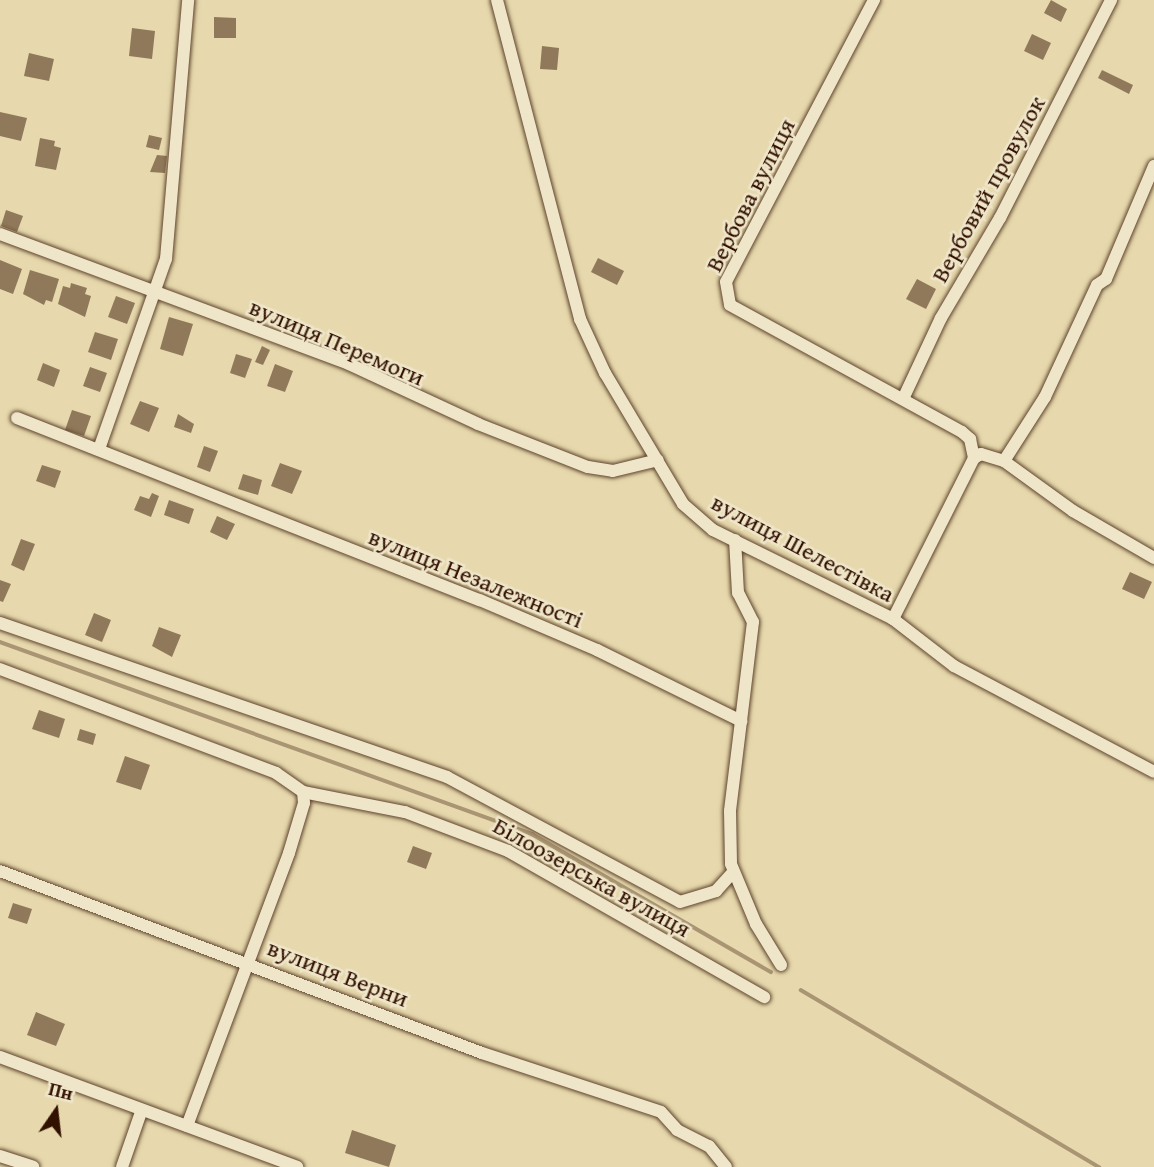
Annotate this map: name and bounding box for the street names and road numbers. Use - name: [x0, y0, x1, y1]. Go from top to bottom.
- street label: Вербовий провулок: [925, 91, 1051, 287]
- street label: Вербова вулиця: [699, 114, 801, 276]
- street label: вулиця Перемоги: [245, 292, 429, 392]
- street label: вулиця Шелестівка: [707, 488, 899, 608]
- street label: вулиця Незалежності: [365, 522, 587, 634]
- street label: Білоозерська вулиця: [488, 811, 696, 943]
- street label: вулиця Верни: [264, 933, 412, 1013]

